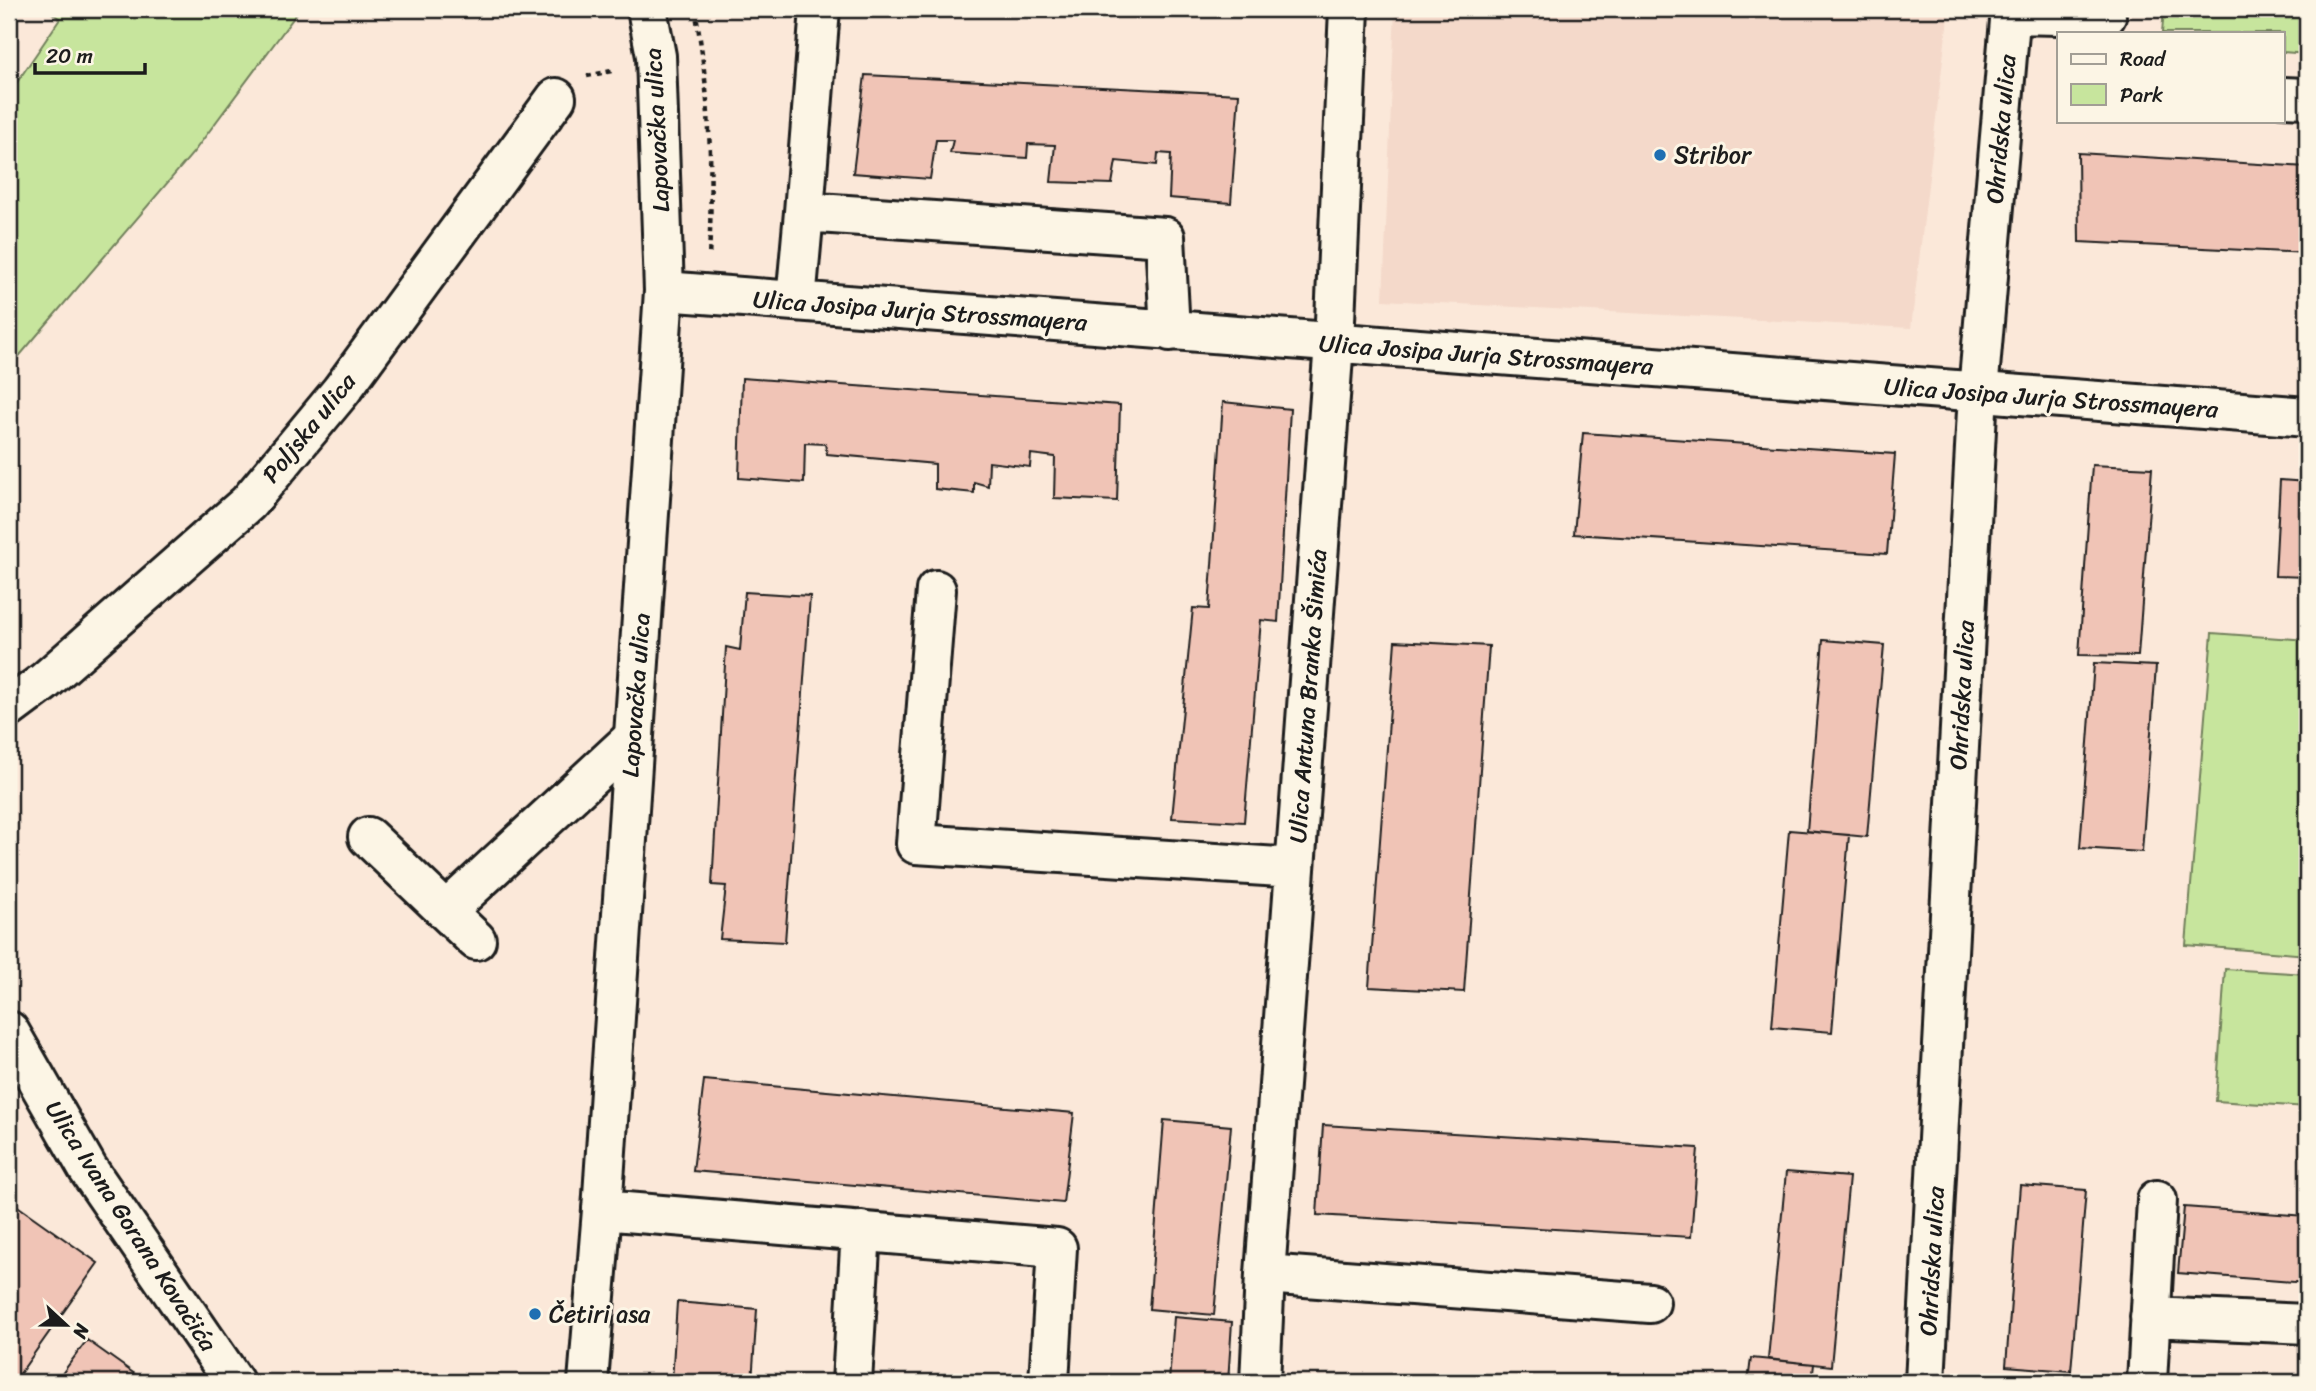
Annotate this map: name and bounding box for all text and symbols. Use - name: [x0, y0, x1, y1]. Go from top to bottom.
- scale bar: [35, 32, 145, 76]
- legend: [2057, 32, 2284, 122]
- text: 20 m: [46, 37, 93, 75]
- text: Road: [2120, 40, 2167, 78]
- street label: Lapovačka ulica: [632, 47, 682, 213]
- street label: Ohridska ulica: [1974, 52, 2029, 205]
- text: Park: [2120, 76, 2163, 114]
- place label: Stribor: [1674, 134, 1753, 176]
- marker: Stribor: [1652, 147, 1668, 163]
- street label: Ulica Josipa Jurja Strossmayera: [751, 278, 1089, 344]
- street label: Ulica Josipa Jurja Strossmayera: [1317, 322, 1655, 388]
- street label: Poljska ulica: [251, 363, 368, 493]
- street label: Ulica Josipa Jurja Strossmayera: [1882, 365, 2220, 431]
- street label: Ulica Antuna Branka Šimića: [1277, 548, 1339, 844]
- street label: Lapovačka ulica: [609, 611, 663, 779]
- street label: Ohridska ulica: [1937, 618, 1987, 771]
- street label: Ulica Ivana Gorana Kovačića: [34, 1092, 229, 1361]
- street label: Ohridska ulica: [1907, 1184, 1957, 1337]
- north arrow: [32, 1290, 102, 1360]
- place label: Četiri asa: [549, 1293, 651, 1335]
- marker: Četiri asa: [527, 1306, 543, 1322]
- text: N: [63, 1318, 99, 1344]

